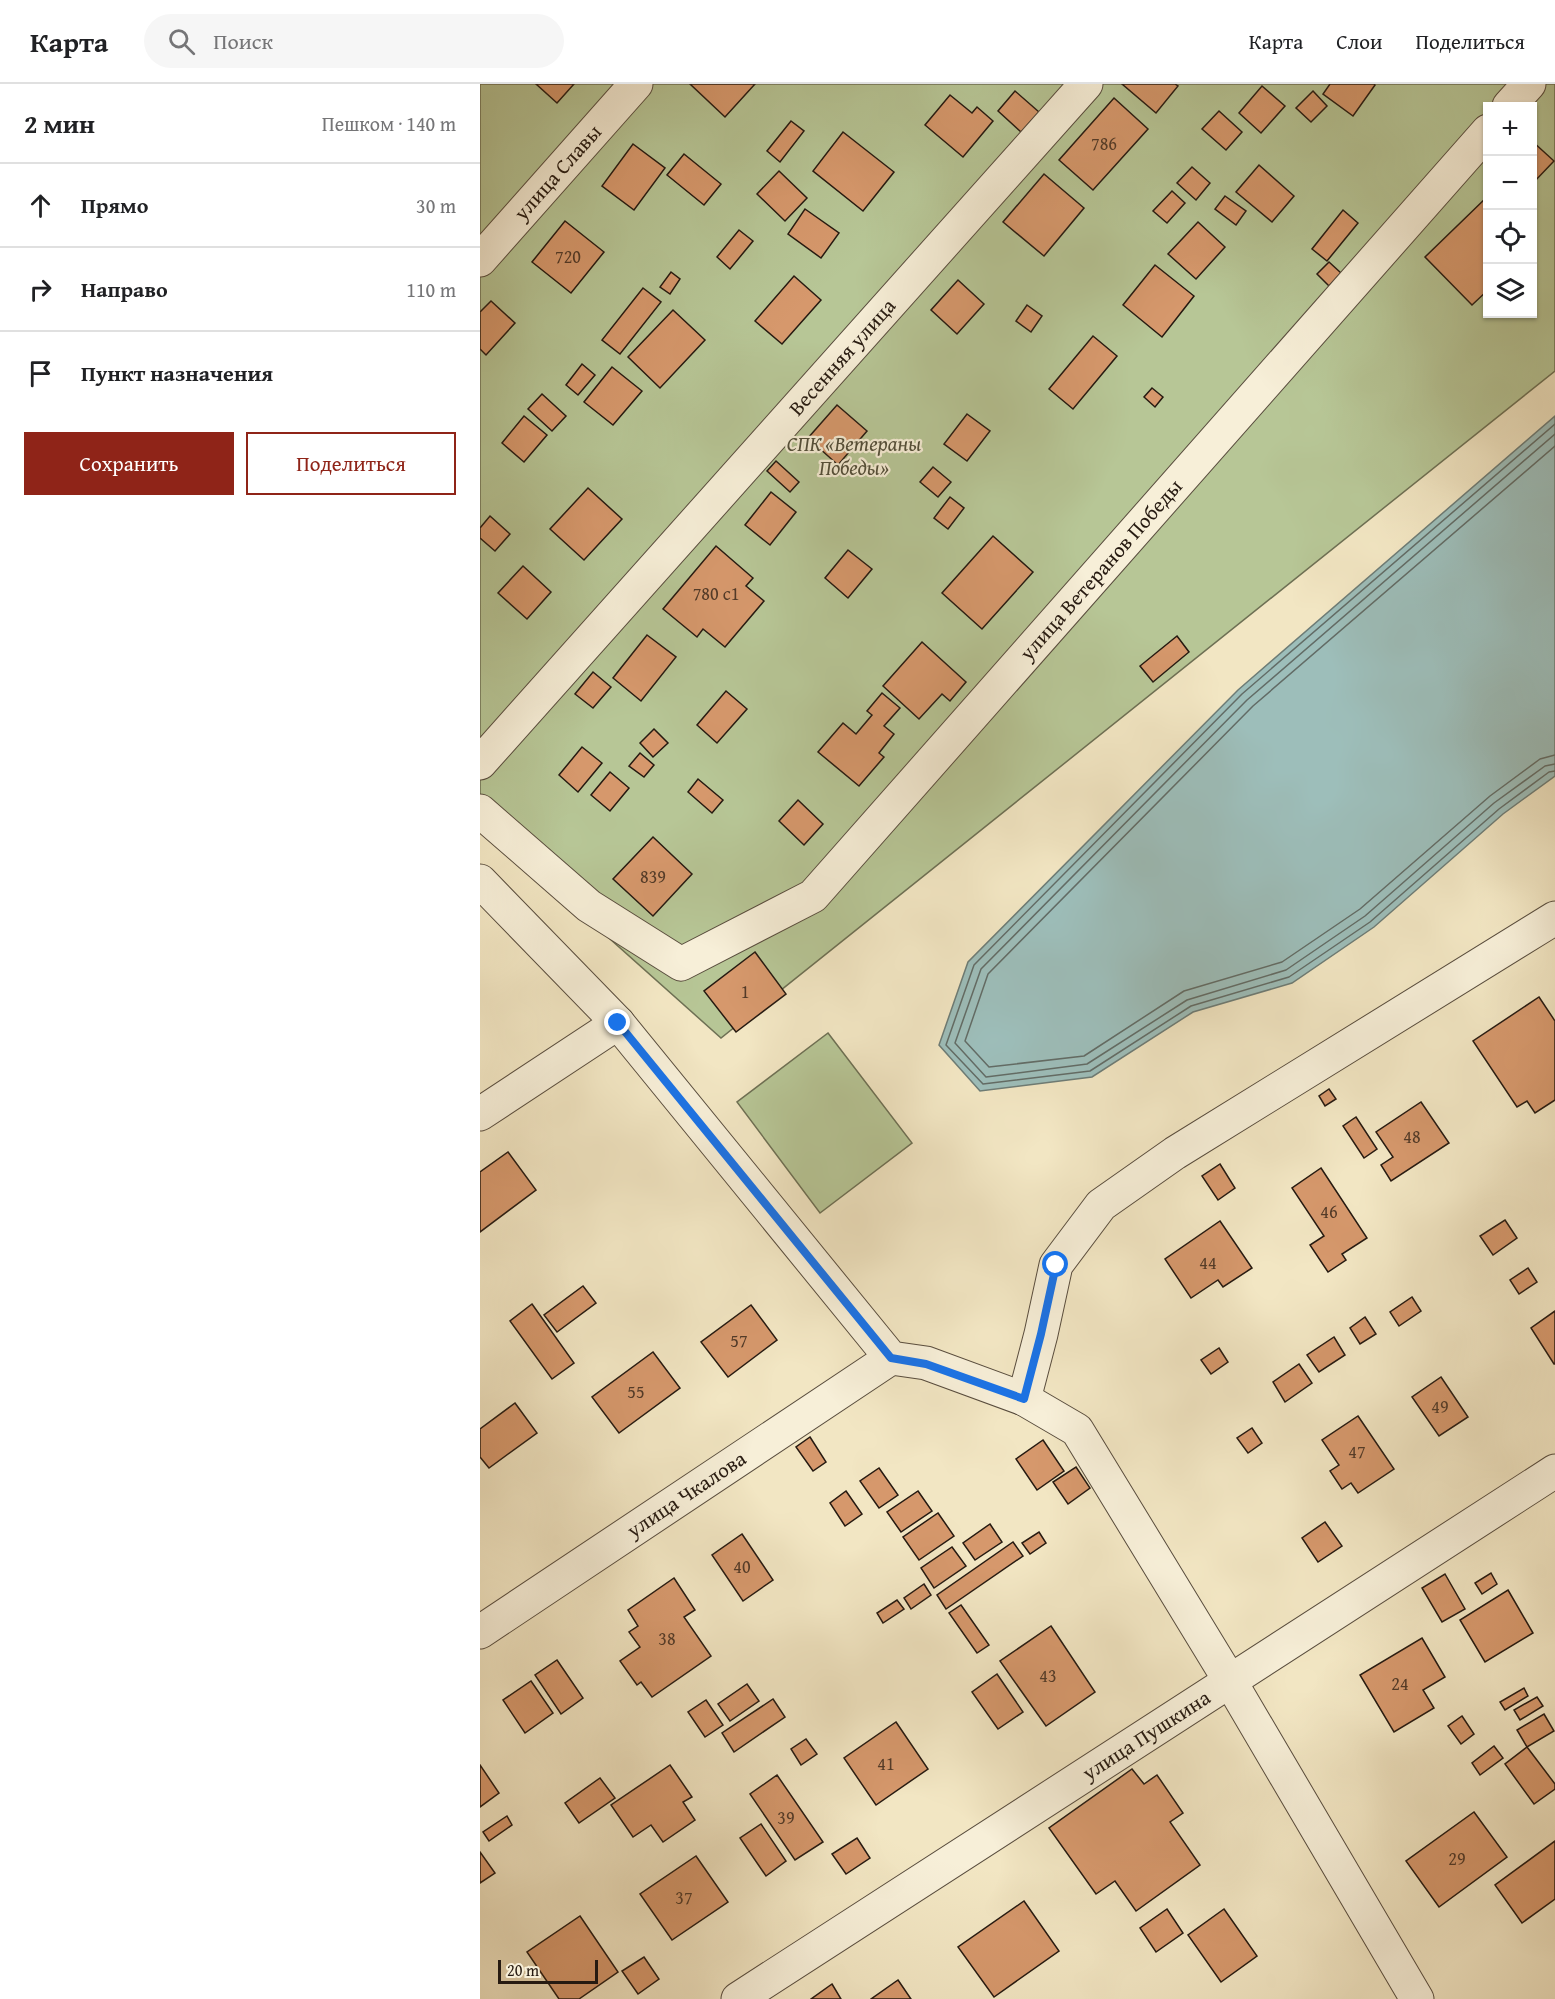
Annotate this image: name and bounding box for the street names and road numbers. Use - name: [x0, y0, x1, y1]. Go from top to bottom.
- street label: улица Славы: [505, 117, 609, 228]
- street label: Весенняя улица: [781, 291, 903, 422]
- street label: улица Ветеранов Победы: [1011, 471, 1190, 668]
- street label: улица Чкалова: [619, 1443, 752, 1546]
- street label: улица Пушкина: [1075, 1682, 1216, 1788]

